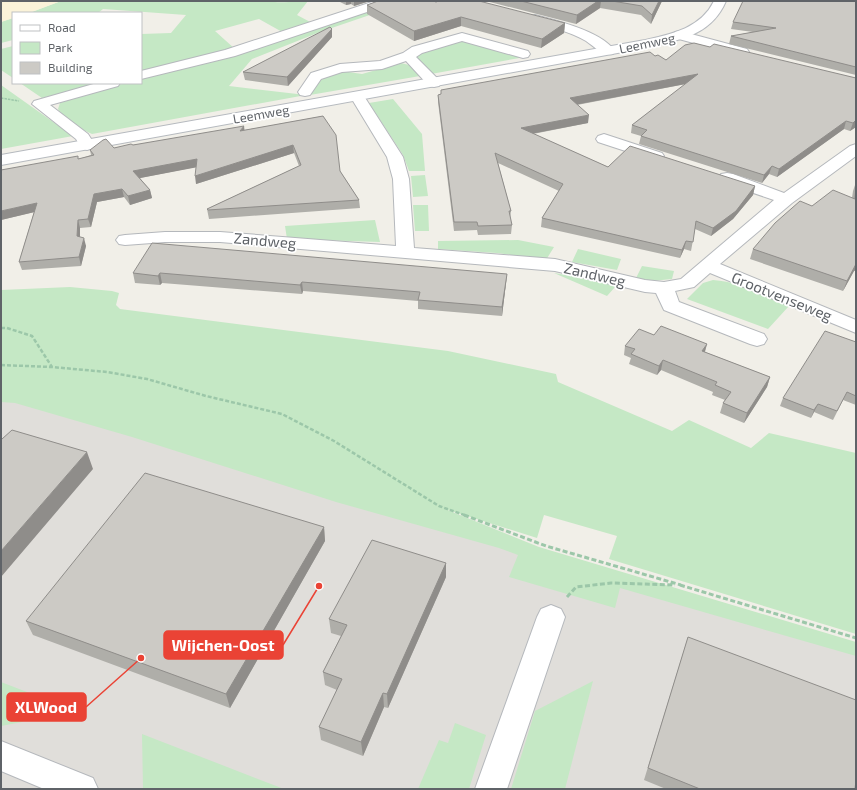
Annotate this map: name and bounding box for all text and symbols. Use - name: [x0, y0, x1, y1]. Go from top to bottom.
- legend: [12, 12, 142, 84]
- text: Road: [48, 20, 76, 34]
- street label: Leemweg: [617, 29, 677, 57]
- text: Park: [48, 40, 73, 54]
- text: Building: [48, 60, 93, 74]
- street label: Leemweg: [232, 101, 290, 127]
- street label: Zandweg: [233, 228, 298, 252]
- street label: Zandweg: [562, 258, 628, 290]
- street label: Grootvenseweg: [729, 268, 836, 325]
- callout: Wijchen-Oost: [164, 631, 283, 659]
- text: Wijchen-Oost: [172, 635, 275, 654]
- callout: XLWood: [7, 693, 86, 721]
- text: XLWood: [15, 697, 77, 716]

